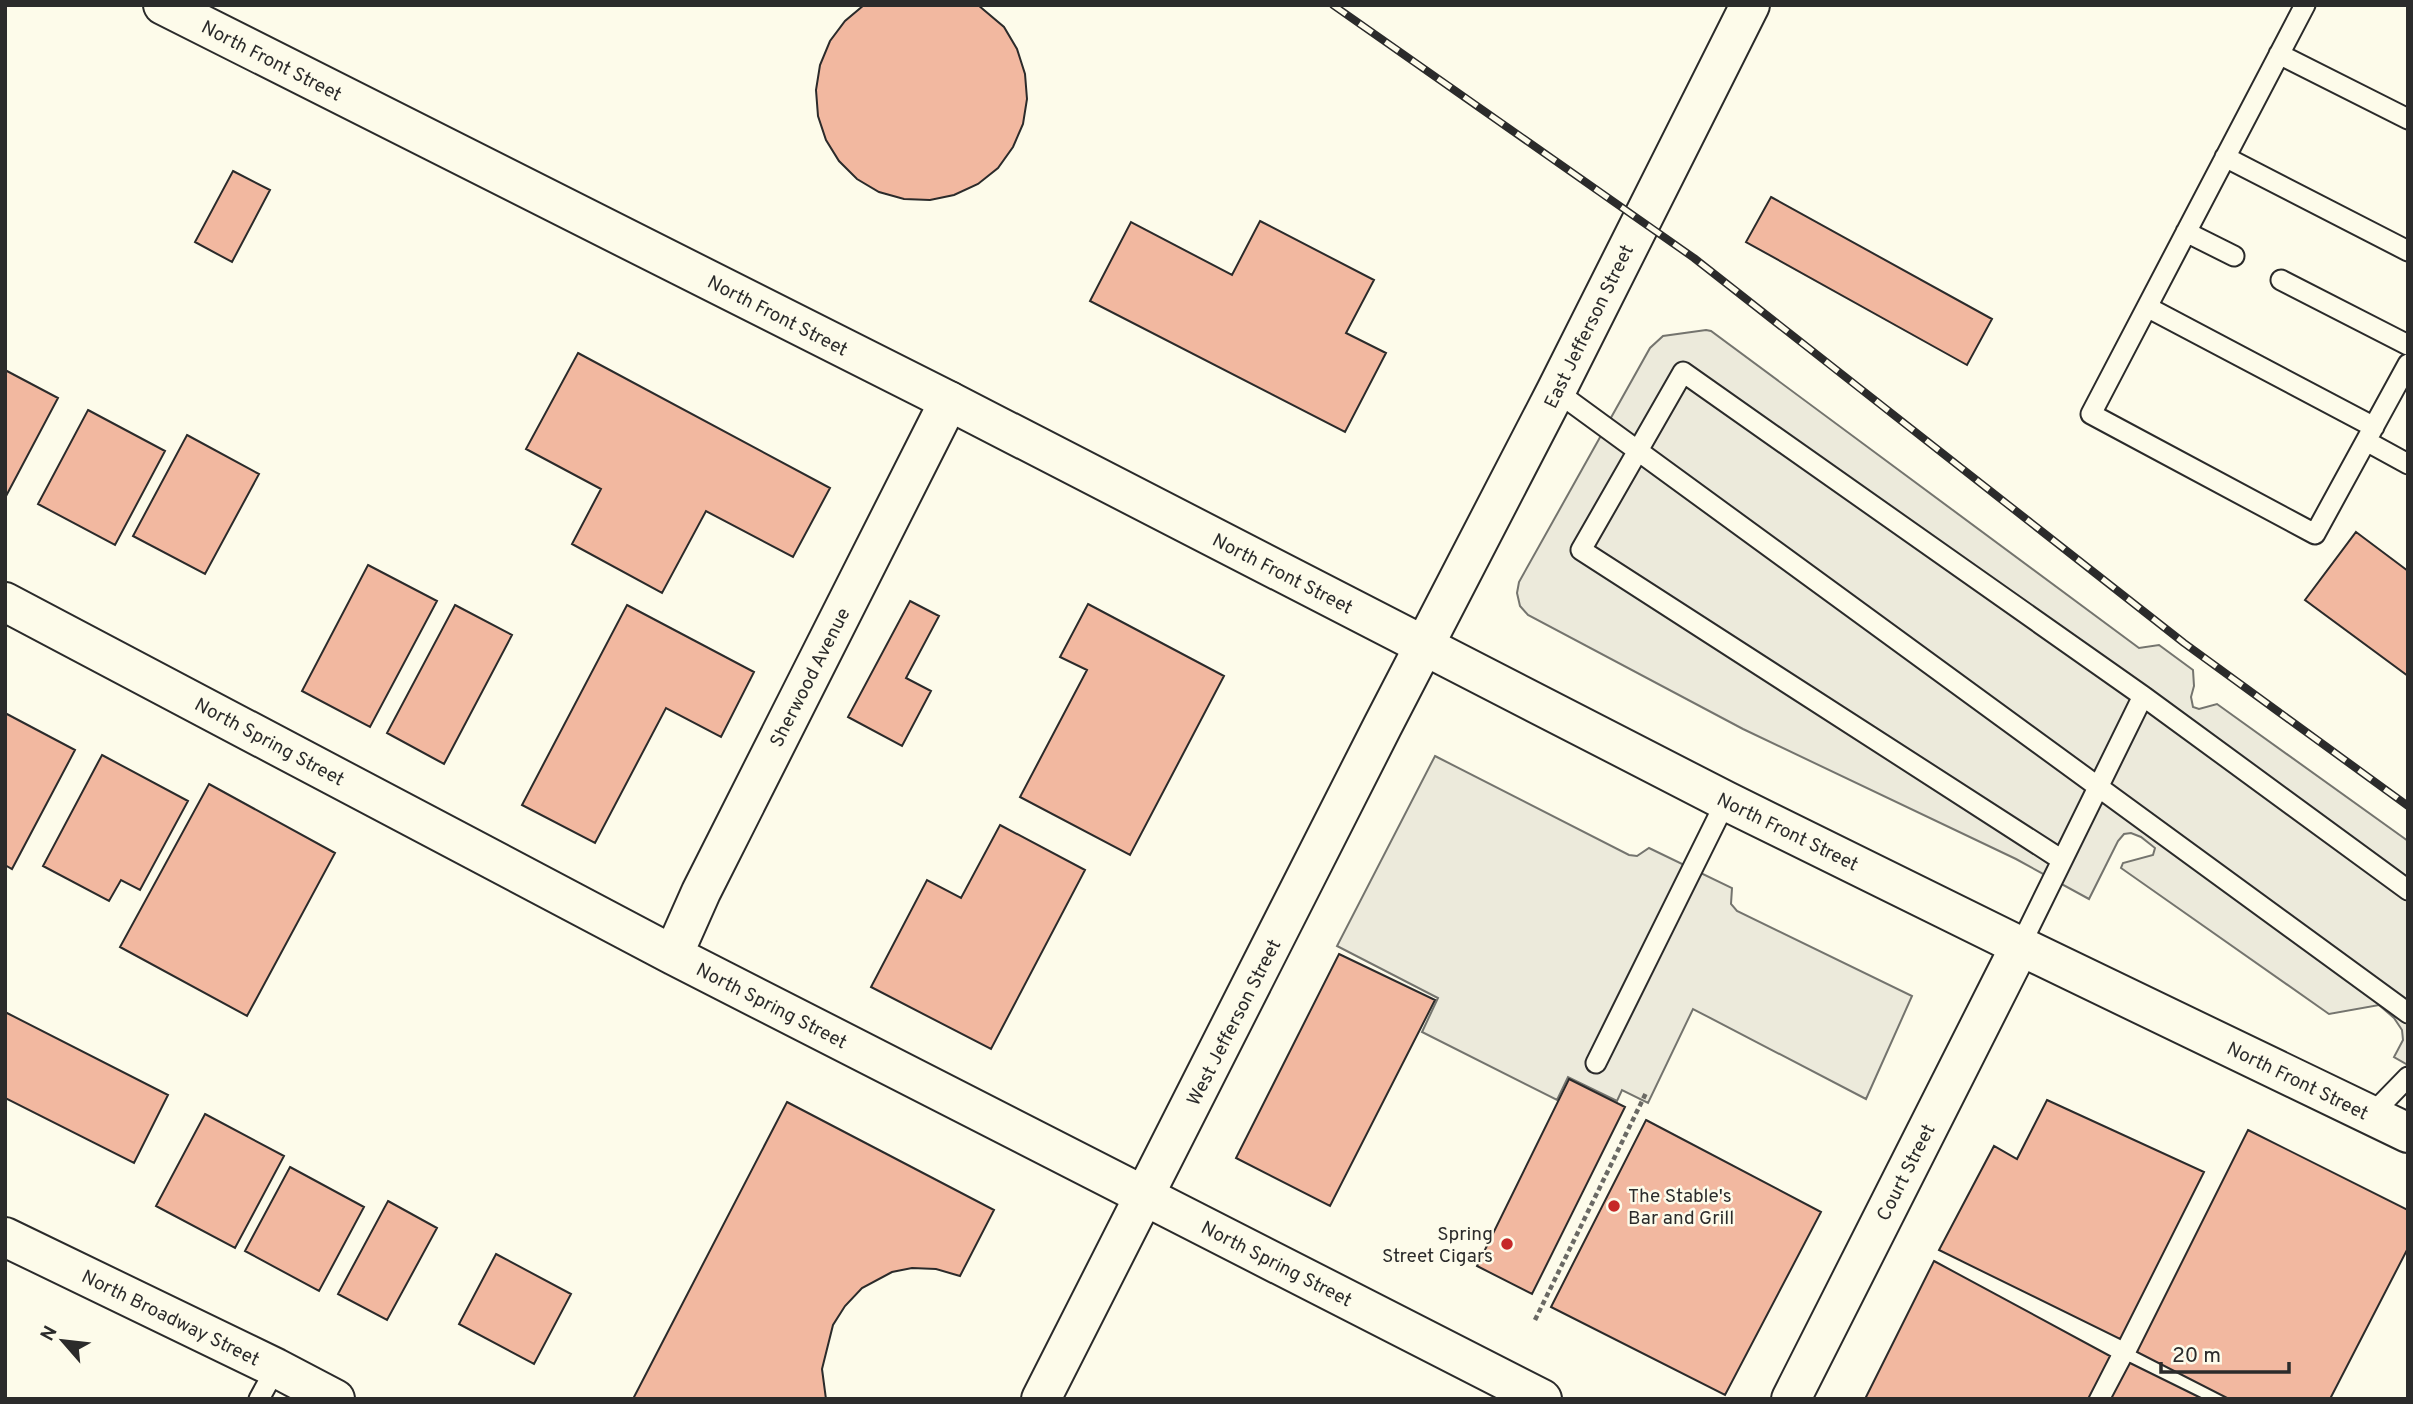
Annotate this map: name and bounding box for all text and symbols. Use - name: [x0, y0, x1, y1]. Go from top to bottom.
- street label: North Front Street: [197, 16, 345, 108]
- street label: East Jefferson Street: [1540, 241, 1640, 413]
- street label: North Front Street: [703, 271, 851, 363]
- street label: North Front Street: [1208, 529, 1356, 621]
- street label: Sherwood Avenue: [765, 604, 856, 752]
- street label: North Spring Street: [190, 693, 348, 792]
- street label: North Front Street: [1712, 788, 1862, 877]
- street label: West Jefferson Street: [1182, 936, 1287, 1110]
- street label: North Spring Street: [692, 958, 851, 1055]
- street label: North Front Street: [2222, 1037, 2372, 1126]
- street label: Court Street: [1872, 1120, 1941, 1225]
- place label: The Stable's Bar and Grill: [1628, 1185, 1734, 1231]
- marker: The Stable's Bar and Grill: [1606, 1198, 1622, 1214]
- street label: North Spring Street: [1197, 1216, 1356, 1313]
- place label: Spring Street Cigars: [1382, 1223, 1493, 1269]
- marker: Spring Street Cigars: [1499, 1236, 1515, 1252]
- street label: North Broadway Street: [77, 1265, 263, 1372]
- north arrow: [28, 1306, 98, 1376]
- text: N: [36, 1322, 64, 1346]
- scale bar: [2161, 1330, 2289, 1374]
- text: 20 m: [2172, 1343, 2221, 1370]

